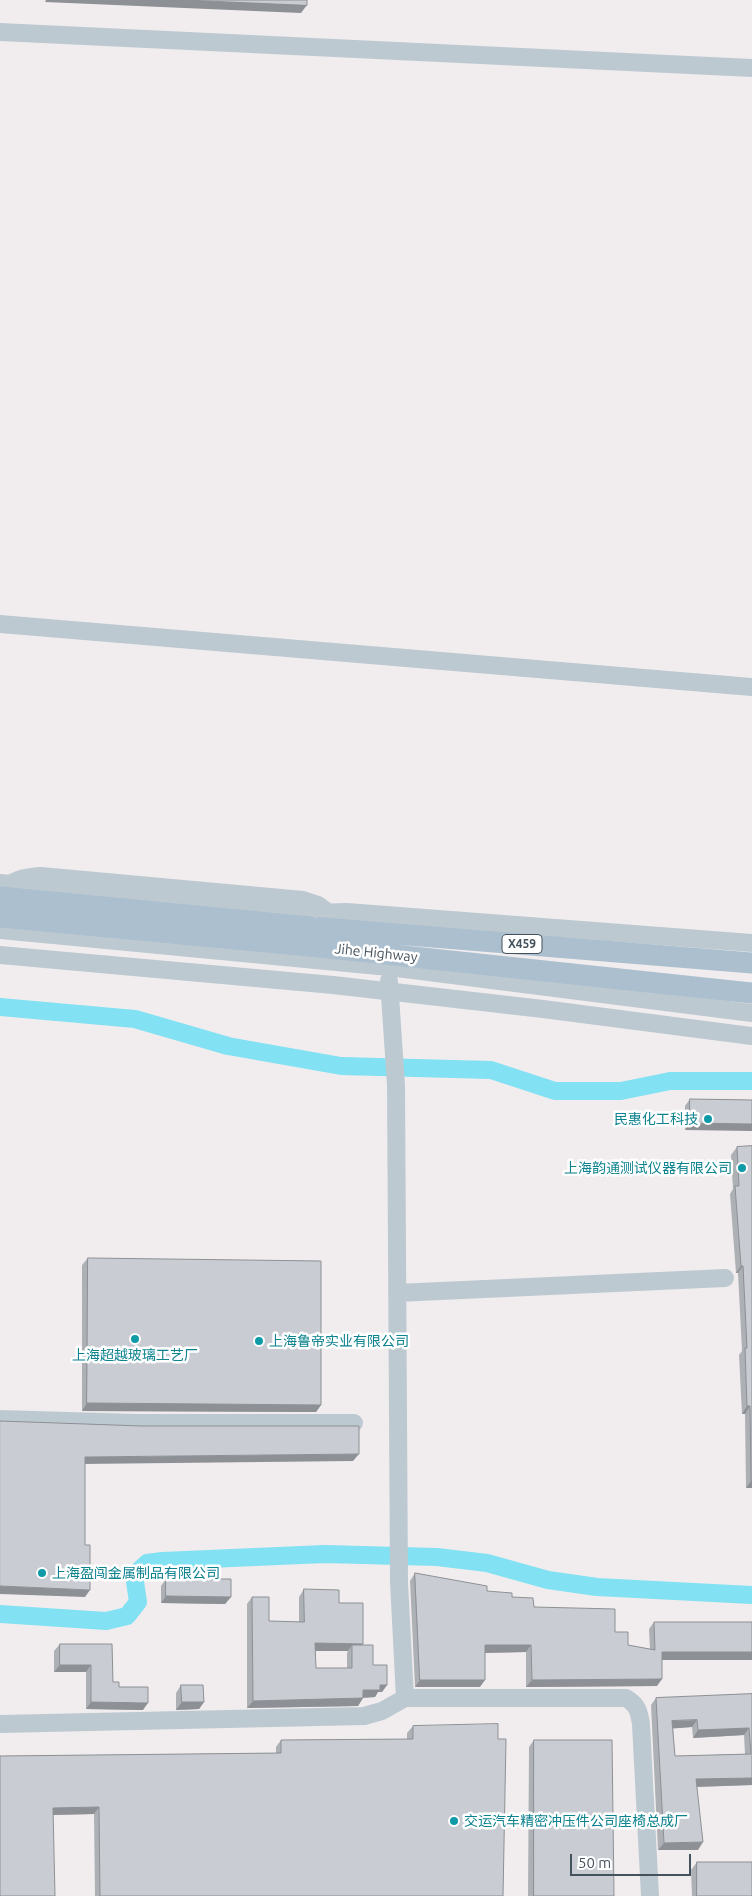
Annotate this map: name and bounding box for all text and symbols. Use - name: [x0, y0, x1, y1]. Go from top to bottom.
- road number: X459: [502, 934, 542, 954]
- street label: Jihe Highway: [334, 940, 418, 966]
- place label: 民惠化工科技: [614, 1111, 698, 1127]
- marker: 民惠化工科技: [702, 1113, 714, 1125]
- place label: 上海韵通测试仪器有限公司: [564, 1160, 732, 1176]
- marker: 上海韵通测试仪器有限公司: [736, 1162, 748, 1174]
- marker: 上海超越玻璃工艺厂: [129, 1333, 141, 1345]
- place label: 上海鲁帝实业有限公司: [269, 1333, 409, 1349]
- marker: 上海鲁帝实业有限公司: [253, 1335, 265, 1347]
- place label: 上海超越玻璃工艺厂: [72, 1347, 198, 1363]
- place label: 上海盈闯金属制品有限公司: [52, 1565, 220, 1581]
- marker: 上海盈闯金属制品有限公司: [36, 1567, 48, 1579]
- place label: 交运汽车精密冲压件公司座椅总成厂: [464, 1813, 688, 1829]
- marker: 交运汽车精密冲压件公司座椅总成厂: [448, 1815, 460, 1827]
- scale bar: [572, 1844, 693, 1876]
- text: 50 m: [578, 1854, 611, 1871]

